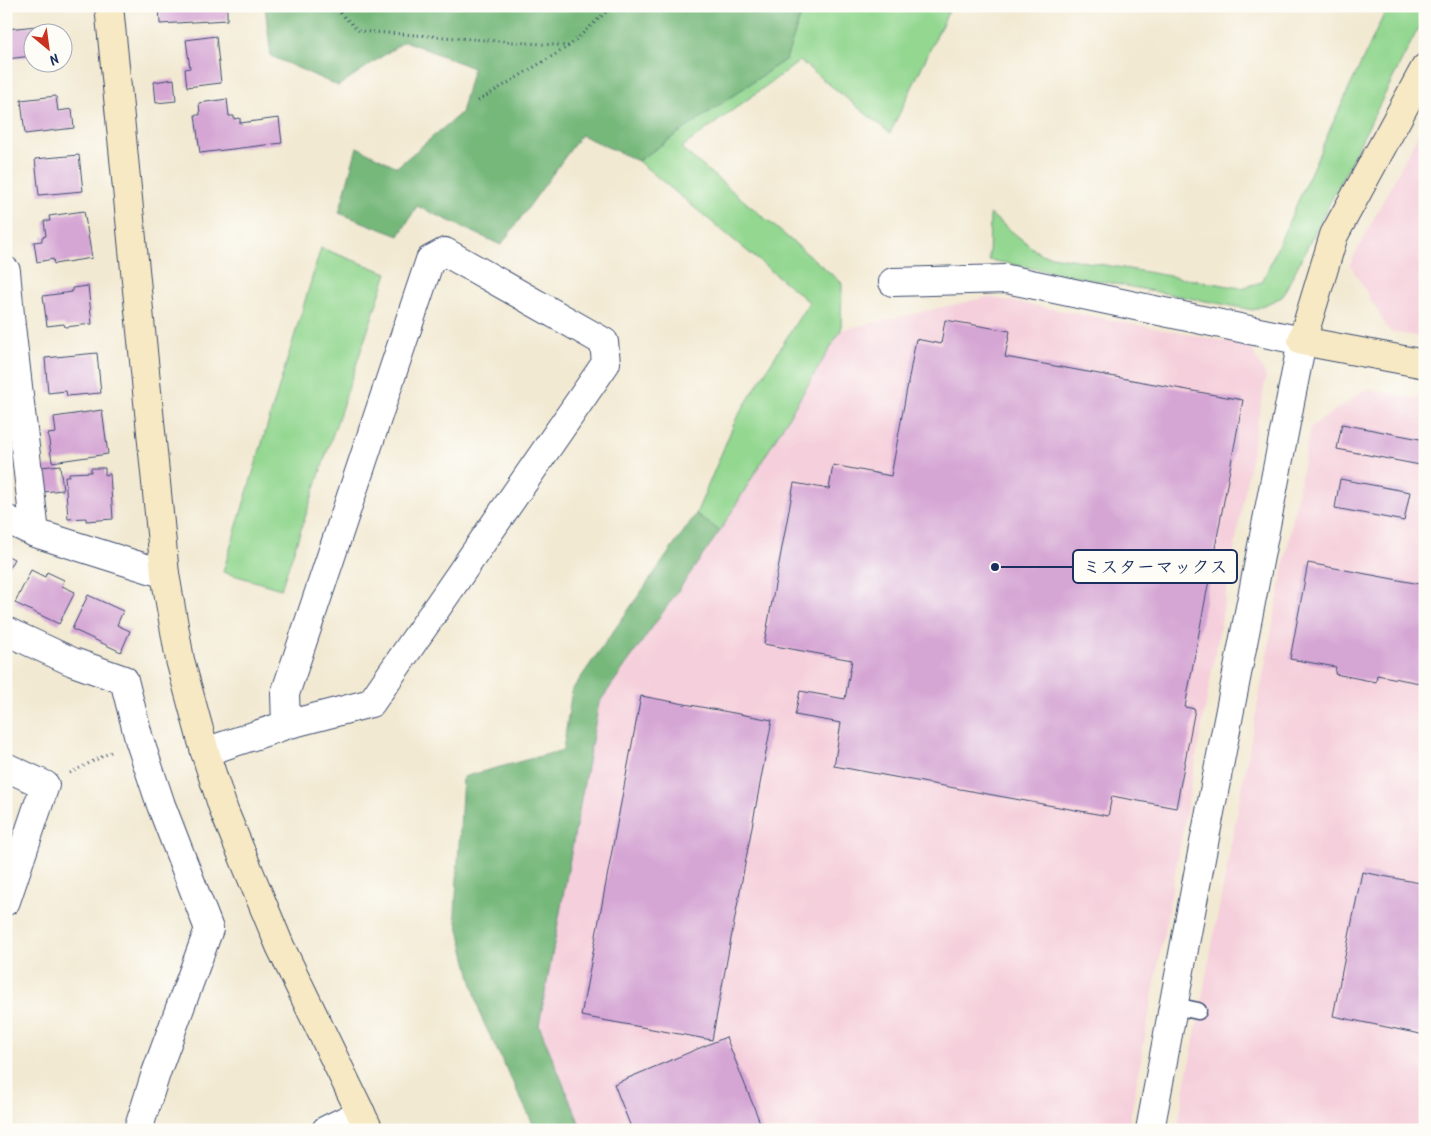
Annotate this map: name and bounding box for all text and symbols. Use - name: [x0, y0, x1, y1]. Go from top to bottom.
- north arrow: [22, 22, 72, 72]
- text: N: [44, 47, 63, 70]
- callout: ミスターマックス: [1073, 550, 1237, 583]
- text: ミスターマックス: [1082, 554, 1228, 583]

